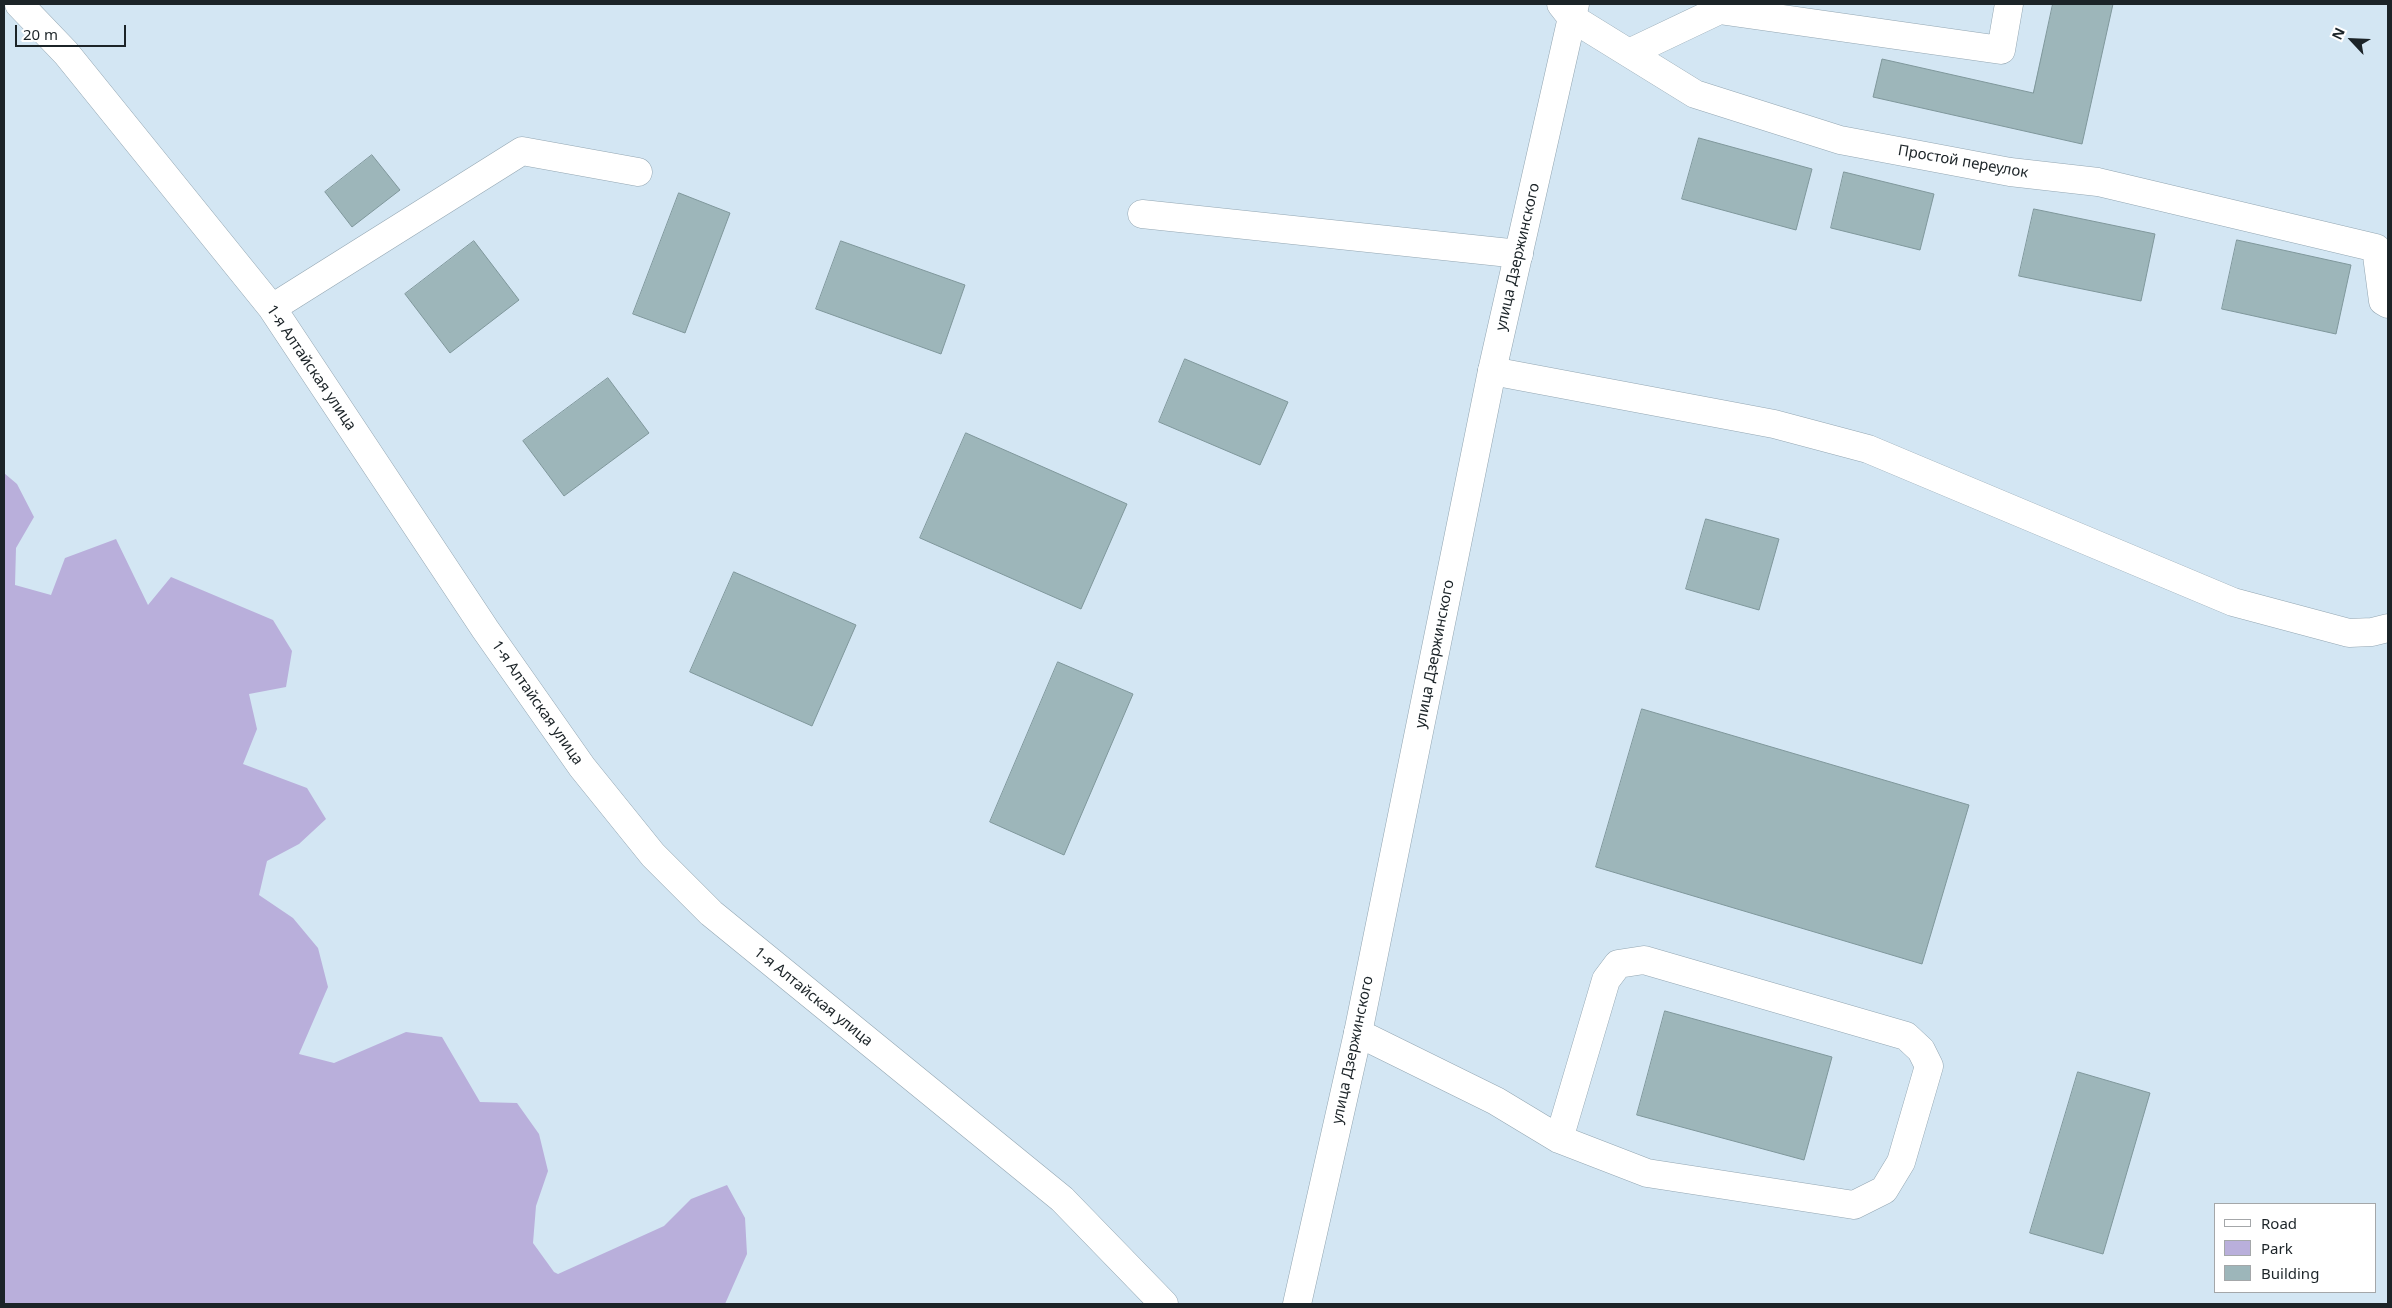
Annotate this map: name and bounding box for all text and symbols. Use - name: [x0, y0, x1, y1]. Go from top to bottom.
- scale bar: [18, 15, 129, 47]
- north arrow: [2327, 15, 2377, 65]
- text: 20 m: [23, 24, 58, 44]
- text: N: [2327, 24, 2349, 43]
- street label: Простой переулок: [1896, 142, 2030, 182]
- street label: улица Дзержинского: [1492, 181, 1544, 333]
- street label: 1-я Алтайская улица: [262, 302, 360, 434]
- street label: улица Дзержинского: [1412, 578, 1458, 730]
- street label: 1-я Алтайская улица: [487, 637, 587, 769]
- street label: 1-я Алтайская улица: [750, 944, 876, 1050]
- street label: улица Дзержинского: [1329, 974, 1377, 1126]
- legend: [2214, 1203, 2377, 1293]
- text: Road: [2261, 1213, 2297, 1233]
- text: Park: [2261, 1238, 2293, 1258]
- text: Building: [2261, 1263, 2319, 1283]

